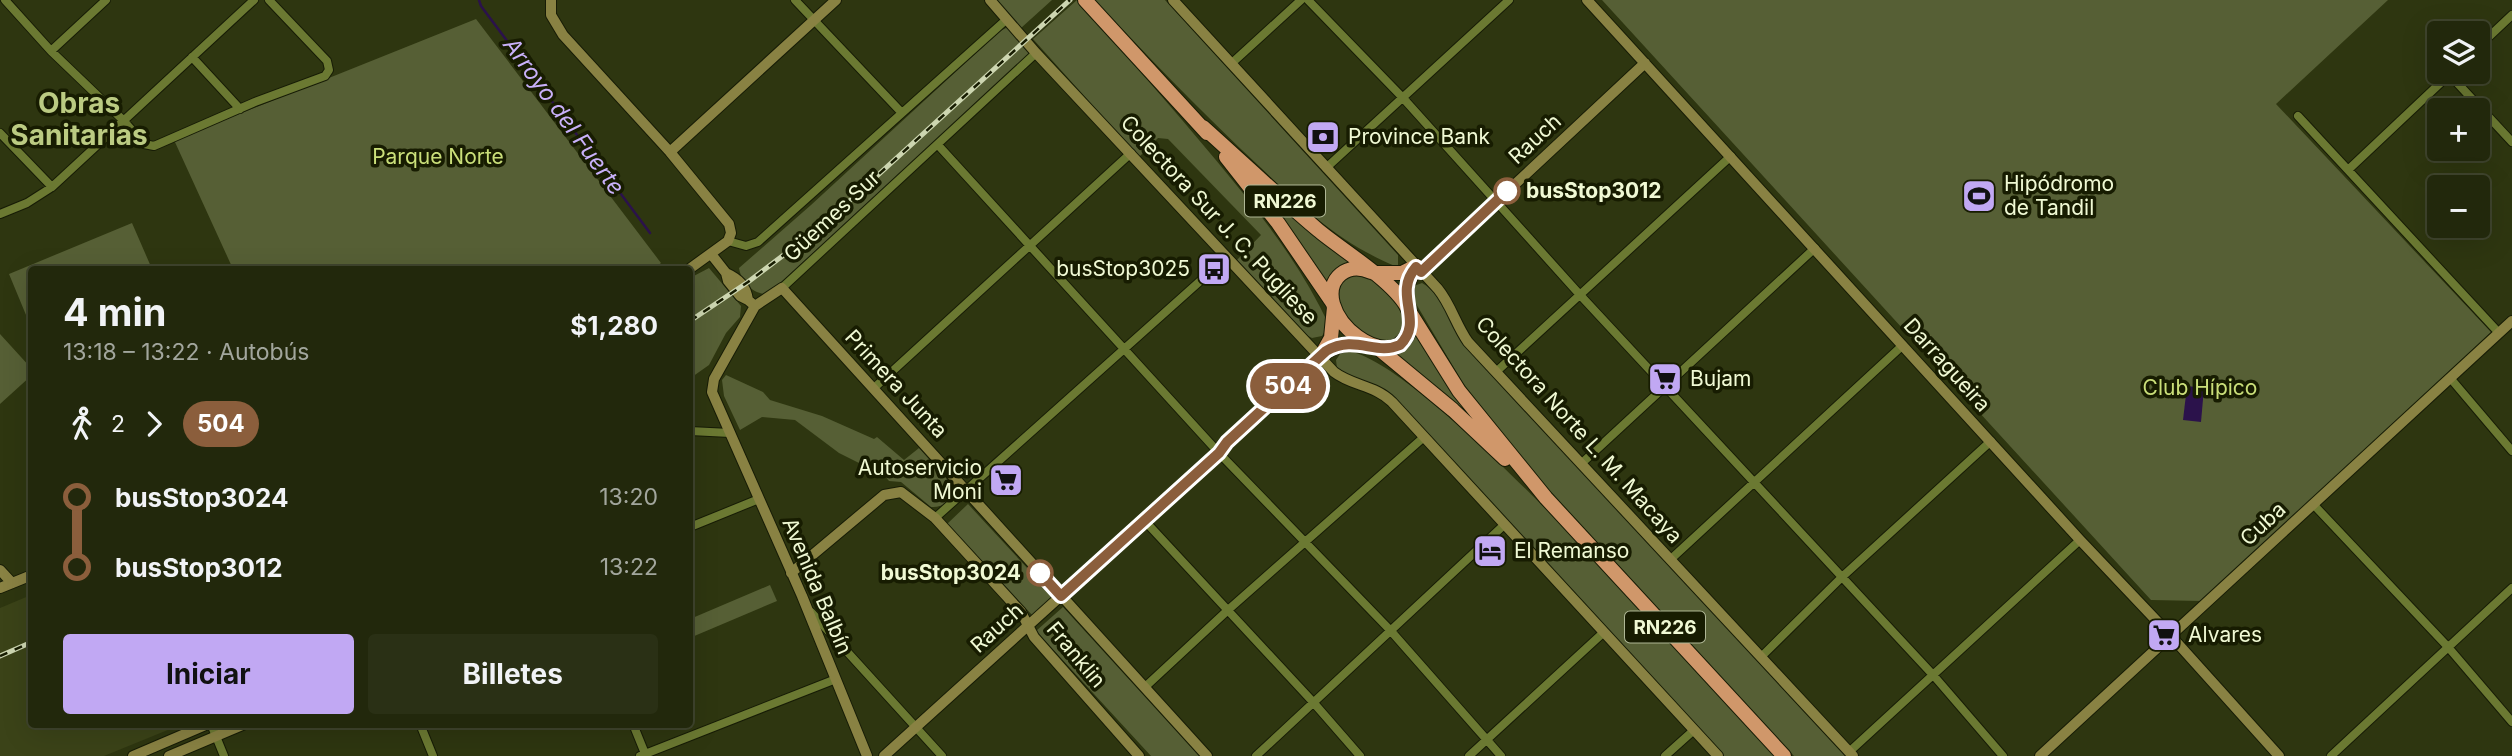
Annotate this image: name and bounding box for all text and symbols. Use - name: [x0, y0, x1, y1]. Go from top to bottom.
- map controls: [2427, 21, 2490, 238]
- button: layers: [2427, 21, 2490, 84]
- water label: Arroyo del Fuerte: [497, 31, 631, 200]
- district label: Obras Sanitarias: [10, 86, 148, 152]
- button: +: [2427, 98, 2490, 161]
- street label: Rauch: [1503, 108, 1566, 169]
- street label: Colectora Sur J. C. Pugliese: [1116, 110, 1323, 329]
- bank icon: Province Bank: [1304, 118, 1342, 156]
- place label: Province Bank: [1348, 124, 1491, 149]
- park label: Parque Norte: [372, 144, 504, 169]
- street label: Güemes Sur: [779, 165, 885, 266]
- place label: Hipódromo de Tandil: [2004, 171, 2114, 220]
- button: −: [2427, 175, 2490, 238]
- sports icon: Hipódromo de Tandil: [1960, 177, 1998, 215]
- marker: busStop3012: [1494, 178, 1520, 204]
- place label: busStop3012: [1526, 178, 1661, 203]
- road number: RN226: [1245, 186, 1325, 216]
- bus stop icon: busStop3025: [1195, 250, 1233, 288]
- place label: busStop3025: [1056, 256, 1190, 281]
- text: 4 min: [63, 289, 166, 335]
- text: $1,280: [570, 310, 658, 341]
- street label: Colectora Norte L. M. Macaya: [1471, 311, 1688, 548]
- street label: Darragueira: [1899, 313, 1996, 417]
- street label: Primera Junta: [840, 324, 953, 443]
- text: 13:18 – 13:22 · Autobús: [63, 338, 309, 366]
- supermarket icon: Bujam: [1646, 360, 1684, 398]
- line badge: 504: [1248, 363, 1328, 409]
- place label: Bujam: [1690, 366, 1751, 391]
- text: 504: [1264, 371, 1312, 400]
- park label: Club Hípico: [2143, 375, 2257, 400]
- icon: walk: [63, 405, 101, 443]
- icon: forward: [135, 405, 173, 443]
- text: 504: [197, 409, 245, 438]
- text: 2: [111, 410, 125, 438]
- place label: Autoservicio Moni: [858, 455, 982, 504]
- supermarket icon: Autoservicio Moni: [987, 461, 1025, 499]
- text: busStop3024: [115, 482, 289, 513]
- text: 13:20: [599, 483, 658, 511]
- street label: Cuba: [2235, 497, 2290, 551]
- street label: Avenida Balbín: [777, 514, 857, 658]
- hotel icon: El Remanso: [1471, 532, 1509, 570]
- place label: El Remanso: [1514, 538, 1629, 563]
- text: busStop3012: [115, 552, 283, 583]
- text: 13:22: [600, 553, 658, 581]
- place label: busStop3024: [881, 560, 1021, 585]
- marker: busStop3024: [1027, 560, 1053, 586]
- street label: Rauch: [965, 598, 1028, 658]
- road number: RN226: [1625, 612, 1705, 642]
- supermarket icon: Alvares: [2145, 616, 2183, 654]
- street label: Franklin: [1042, 617, 1111, 693]
- place label: Alvares: [2188, 622, 2262, 647]
- button: Iniciar: [63, 634, 354, 714]
- button: Billetes: [368, 634, 658, 714]

